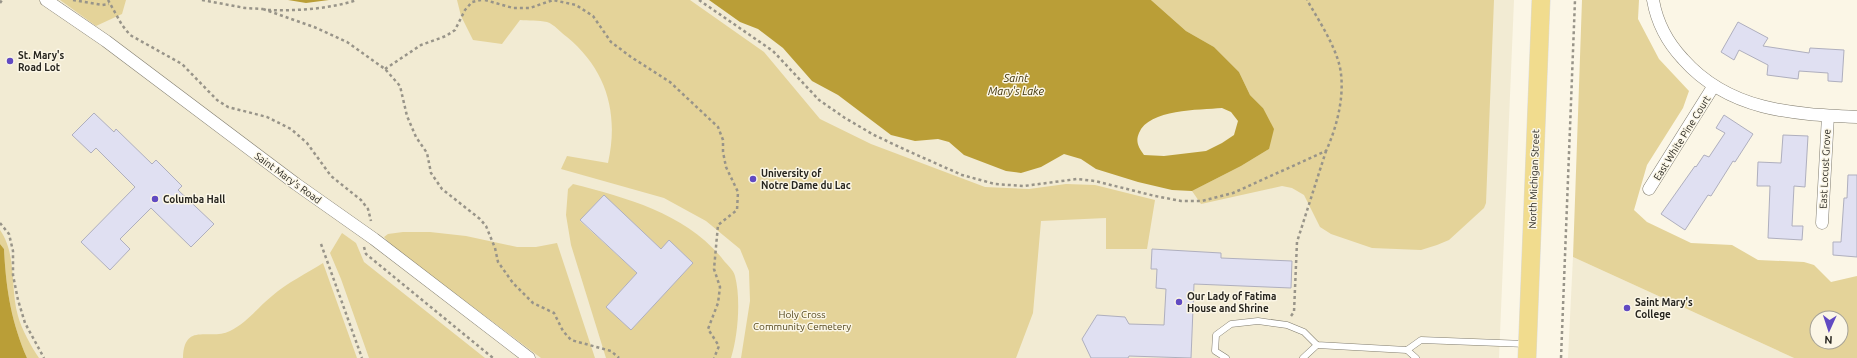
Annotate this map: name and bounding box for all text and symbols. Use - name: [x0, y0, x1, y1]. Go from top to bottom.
- place label: St. Mary's Road Lot: [18, 50, 64, 73]
- marker: St. Mary's Road Lot: [5, 56, 15, 66]
- water label: Saint Mary's Lake: [988, 72, 1045, 97]
- street label: East White Pine Court: [1651, 94, 1713, 182]
- street label: North Michigan Street: [1527, 129, 1541, 229]
- street label: East Locust Grove: [1817, 129, 1833, 209]
- street label: Saint Mary's Road: [253, 150, 324, 206]
- place label: University of Notre Dame du Lac: [761, 168, 851, 191]
- marker: University of Notre Dame du Lac: [748, 174, 758, 184]
- marker: Columba Hall: [150, 194, 160, 204]
- place label: Columba Hall: [163, 194, 225, 205]
- place label: Our Lady of Fatima House and Shrine: [1187, 291, 1276, 314]
- marker: Our Lady of Fatima House and Shrine: [1174, 297, 1184, 307]
- place label: Saint Mary's College: [1635, 297, 1693, 320]
- marker: Saint Mary's College: [1622, 303, 1632, 313]
- park label: Holy Cross Community Cemetery: [753, 309, 851, 332]
- north arrow: [1809, 310, 1849, 350]
- text: N: [1824, 334, 1833, 346]

